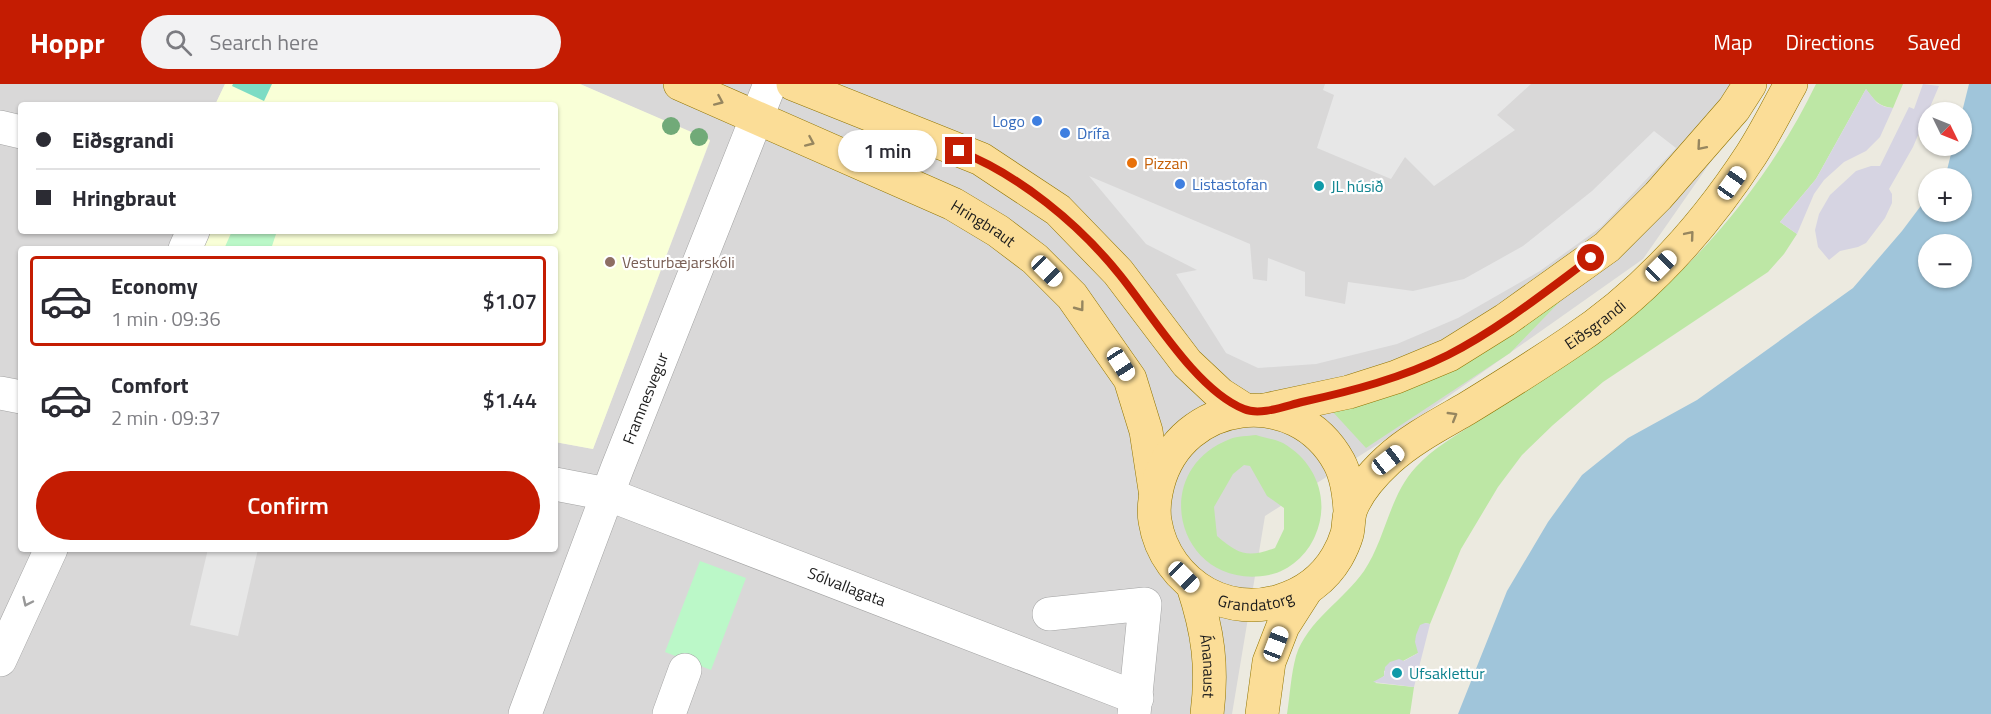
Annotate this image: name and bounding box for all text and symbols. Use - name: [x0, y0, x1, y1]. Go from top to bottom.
- search box: [141, 15, 561, 69]
- text: Hoppr: [30, 21, 105, 64]
- text: Search here: [210, 25, 319, 59]
- icon: search: [162, 26, 195, 59]
- text: Map: [1713, 26, 1753, 58]
- text: Directions: [1786, 26, 1875, 58]
- text: Saved: [1908, 26, 1961, 58]
- one-way arrow: [712, 94, 723, 106]
- north arrow: [1918, 102, 1972, 156]
- map controls: [1918, 102, 1972, 288]
- place label: Logo: [992, 109, 1025, 133]
- marker: Logo: [1030, 114, 1044, 128]
- place label: Drífa: [1077, 121, 1110, 145]
- text: Eiðsgrandi: [72, 123, 174, 157]
- marker: Drífa: [1058, 126, 1072, 140]
- callout: 1 min: [839, 130, 938, 172]
- one-way arrow: [804, 135, 815, 147]
- text: 1 min: [863, 135, 912, 166]
- route end: [945, 137, 972, 164]
- one-way arrow: [1697, 139, 1708, 150]
- place label: Pizzan: [1144, 151, 1188, 175]
- marker: Pizzan: [1125, 156, 1139, 170]
- car: [1714, 163, 1750, 203]
- button: +: [1918, 168, 1972, 222]
- place label: Listastofan: [1192, 172, 1268, 196]
- place label: JL húsið: [1331, 174, 1384, 198]
- marker: Listastofan: [1173, 177, 1187, 191]
- marker: JL húsið: [1312, 179, 1326, 193]
- text: Hringbraut: [72, 181, 176, 215]
- street label: Hringbraut: [946, 193, 1021, 253]
- one-way arrow: [1683, 231, 1694, 242]
- button: −: [1918, 234, 1972, 288]
- route start: [1577, 244, 1604, 271]
- car: [1642, 247, 1680, 285]
- place label: Vesturbæjarskóli: [622, 250, 735, 274]
- car: [1028, 252, 1066, 290]
- marker: Vesturbæjarskóli: [603, 255, 617, 269]
- text: Economy: [111, 269, 198, 303]
- icon: car: [39, 274, 93, 328]
- text: $1.07: [482, 284, 537, 318]
- street label: Eiðsgrandi: [1559, 294, 1631, 355]
- one-way arrow: [1073, 300, 1084, 311]
- text: 1 min · 09:36: [111, 303, 221, 334]
- car: [1104, 344, 1138, 384]
- street label: Framnesvegur: [616, 348, 674, 448]
- text: Comfort: [111, 368, 189, 402]
- icon: car: [39, 373, 93, 427]
- text: $1.44: [482, 383, 537, 417]
- text: 2 min · 09:37: [111, 402, 221, 433]
- one-way arrow: [1447, 412, 1457, 424]
- car: [1368, 442, 1408, 478]
- button: Confirm: [36, 471, 540, 540]
- car: [1165, 558, 1203, 596]
- street label: Sólvallagata: [804, 560, 889, 612]
- street label: Grandatorg: [1215, 585, 1297, 617]
- one-way arrow: [22, 596, 34, 607]
- car: [1261, 624, 1291, 664]
- street label: Ánanaust: [1194, 632, 1222, 699]
- place label: Ufsaklettur: [1409, 661, 1485, 685]
- marker: Ufsaklettur: [1390, 666, 1404, 680]

